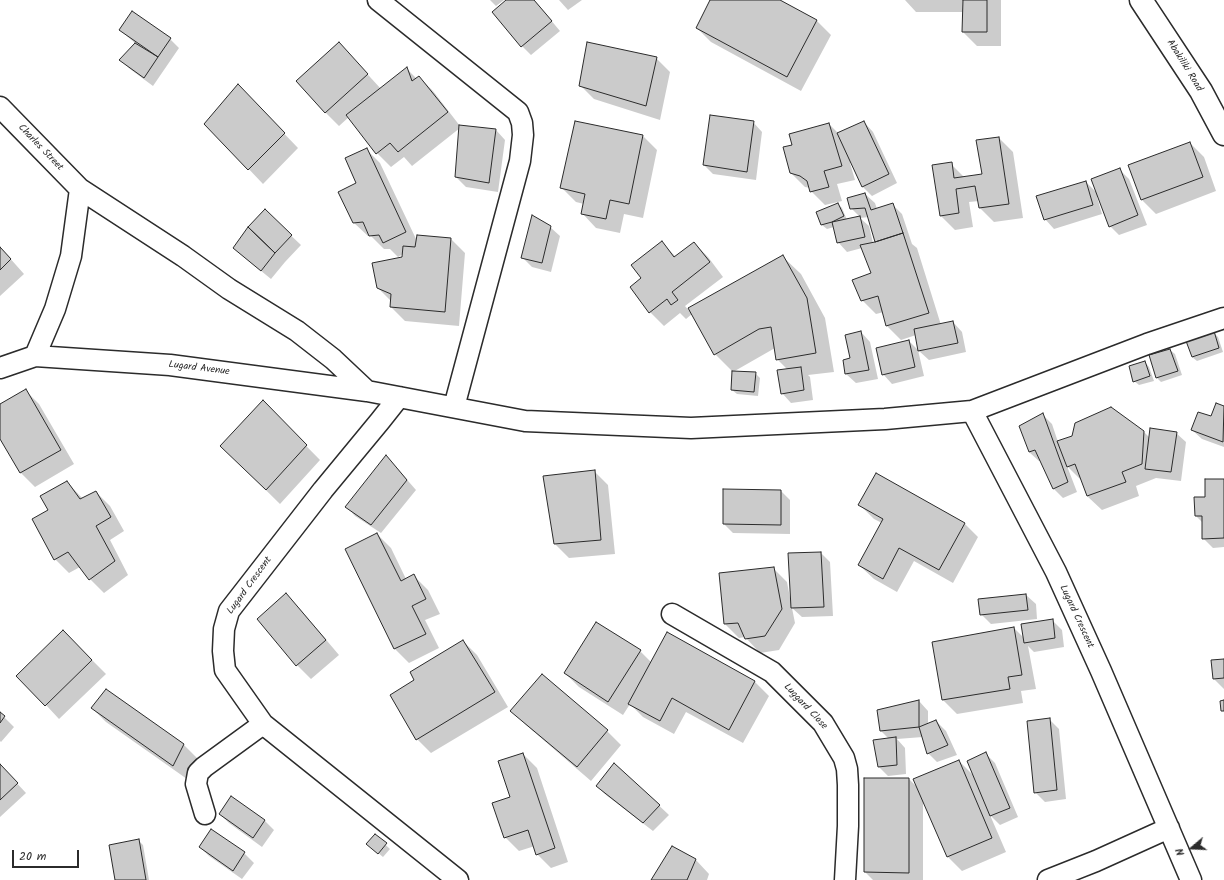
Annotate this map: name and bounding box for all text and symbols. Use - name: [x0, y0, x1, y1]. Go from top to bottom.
- street label: Abakiliki Road: [1163, 38, 1205, 94]
- street label: Charles Street: [15, 122, 65, 174]
- street label: Lugard Avenue: [168, 359, 230, 379]
- street label: Lugard Crescent: [225, 555, 275, 617]
- street label: Lugard Crescent: [1056, 584, 1096, 650]
- street label: Luggard Close: [781, 682, 829, 732]
- north arrow: [1172, 828, 1212, 868]
- scale bar: [14, 842, 81, 868]
- text: N: [1171, 846, 1190, 858]
- text: 20 m: [19, 847, 46, 866]

